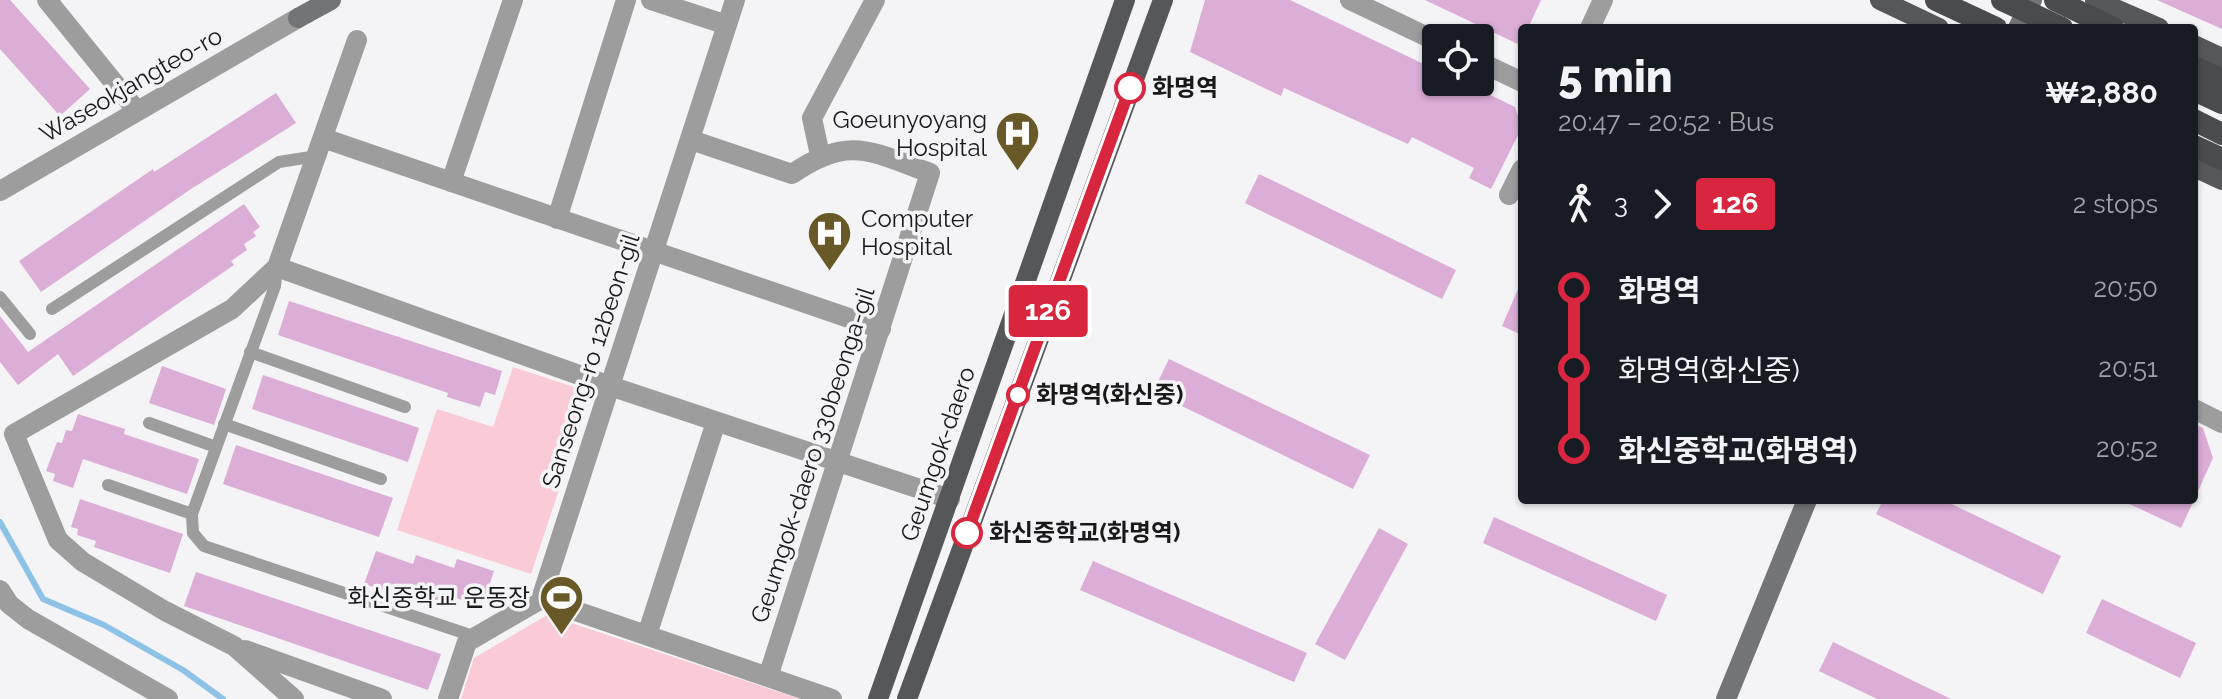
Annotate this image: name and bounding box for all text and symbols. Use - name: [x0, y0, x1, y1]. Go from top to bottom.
- street label: Waseokjangteo-ro: [34, 21, 227, 149]
- map controls: [1422, 24, 1494, 96]
- button: locate: [1422, 24, 1494, 96]
- text: 5 min: [1558, 51, 1673, 102]
- marker: 화명역: [1115, 73, 1145, 103]
- place label: 화명역: [1152, 73, 1218, 102]
- text: ₩2,880: [2045, 75, 2158, 110]
- place label: Goeunyoyang Hospital: [832, 105, 987, 162]
- text: 20:47 – 20:52 · Bus: [1558, 107, 1774, 137]
- hospital icon: Goeunyoyang Hospital: [994, 110, 1042, 173]
- icon: walk: [1558, 182, 1602, 226]
- icon: forward: [1640, 182, 1684, 226]
- text: 126: [1712, 187, 1759, 220]
- text: 3: [1614, 189, 1628, 219]
- text: 2 stops: [2073, 189, 2158, 219]
- place label: Computer Hospital: [861, 204, 974, 261]
- hospital icon: Computer Hospital: [806, 209, 854, 272]
- street label: Sanseong-ro 12beon-gil: [536, 230, 646, 492]
- text: 화명역: [1618, 273, 1701, 308]
- text: 20:50: [2094, 273, 2158, 303]
- street label: Geumgok-daero 330beonga-gil: [744, 283, 881, 626]
- line badge: 126: [1002, 285, 1094, 337]
- text: 126: [1025, 294, 1071, 327]
- text: 화명역(화신중): [1618, 353, 1800, 388]
- text: 20:51: [2098, 353, 2158, 383]
- street label: Geumgok-daero: [894, 363, 981, 545]
- place label: 화명역(화신중): [1036, 380, 1183, 409]
- marker: 화명역(화신중): [1007, 384, 1029, 406]
- text: 화신중학교(화명역): [1618, 433, 1857, 468]
- text: 20:52: [2096, 433, 2158, 463]
- marker: 화신중학교(화명역): [952, 518, 982, 548]
- place label: 화신중학교(화명역): [989, 518, 1181, 547]
- sports icon: 화신중학교 운동장: [537, 574, 585, 637]
- place label: 화신중학교 운동장: [347, 583, 530, 612]

